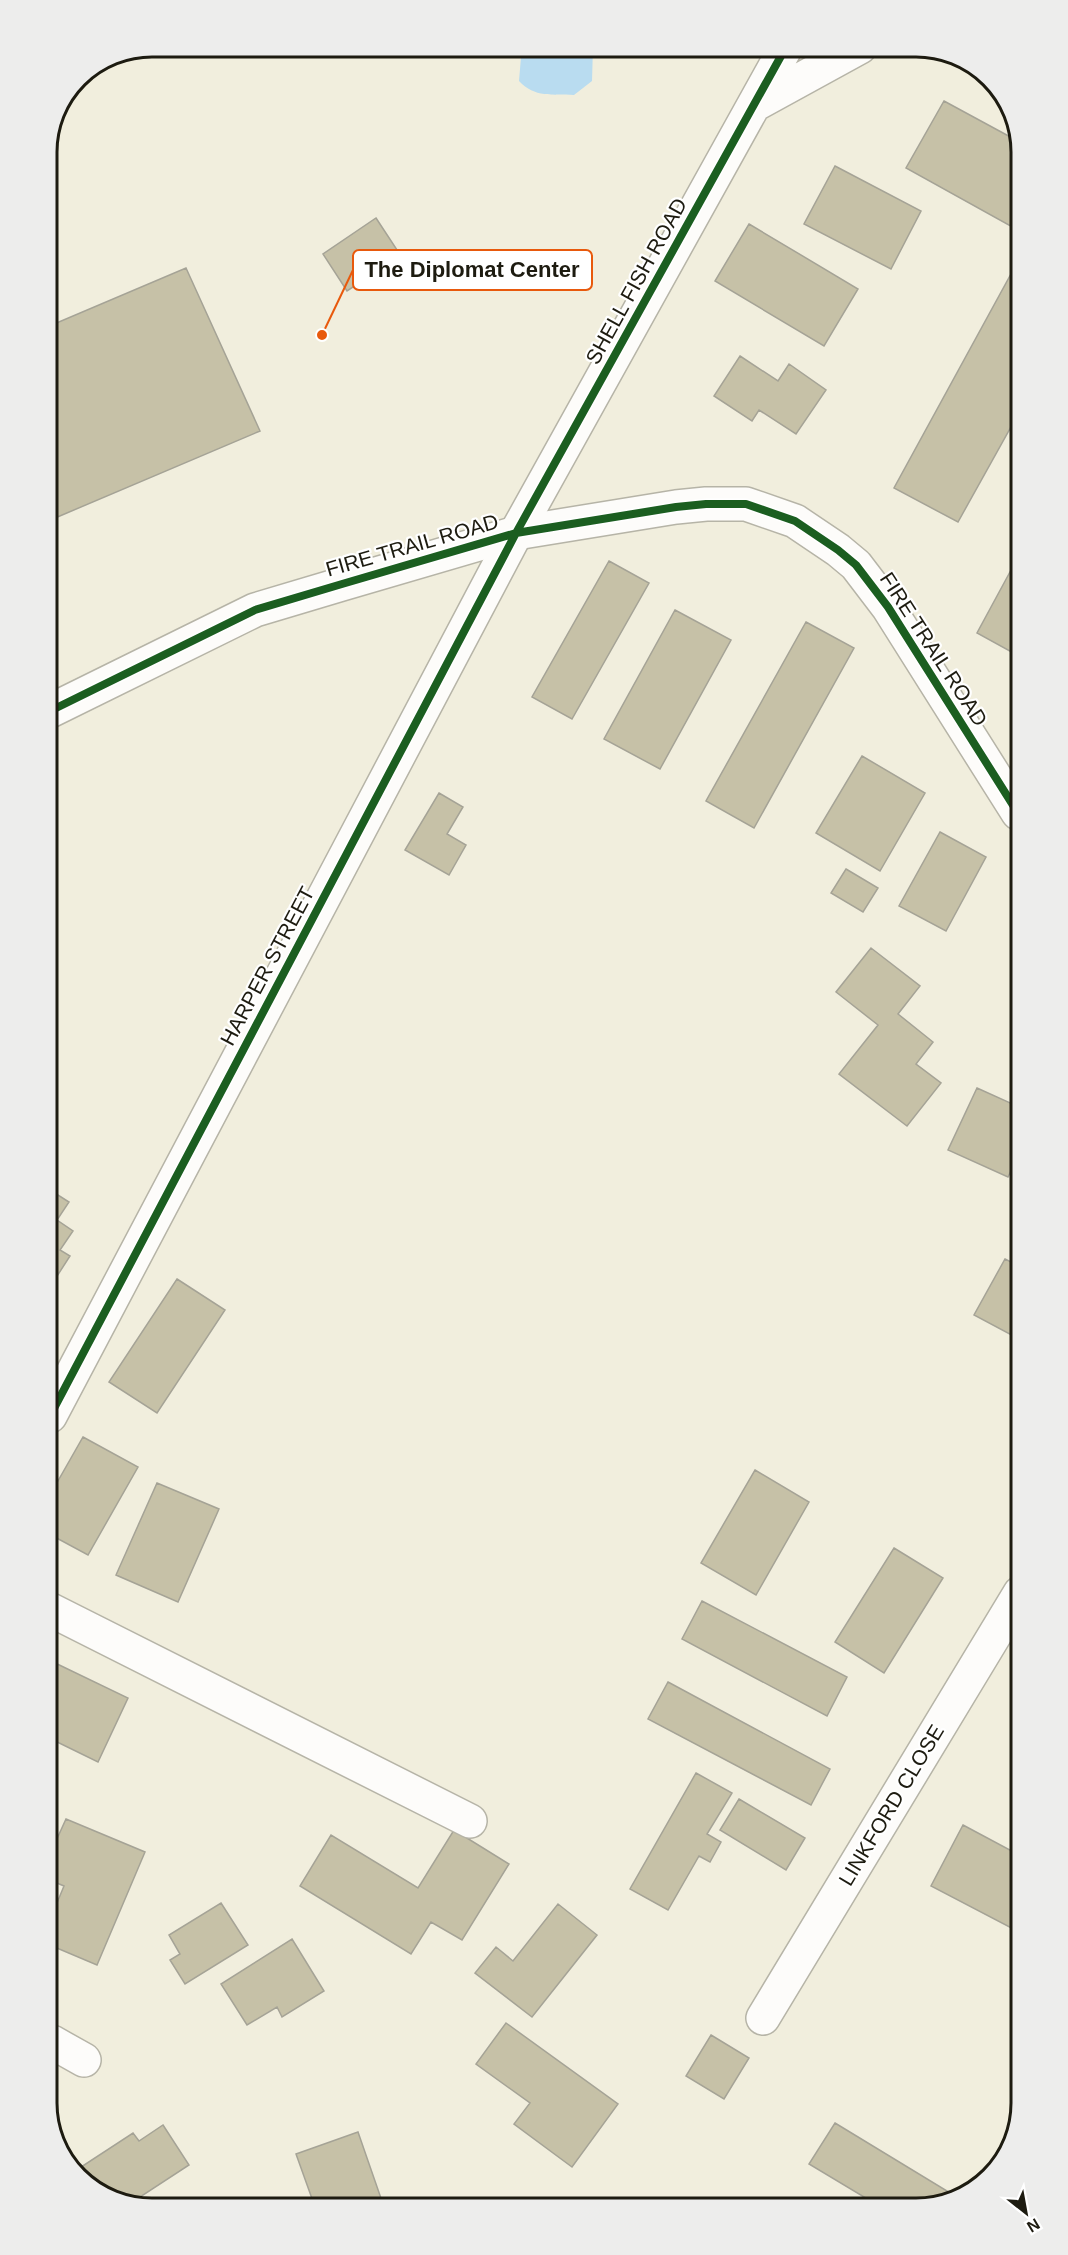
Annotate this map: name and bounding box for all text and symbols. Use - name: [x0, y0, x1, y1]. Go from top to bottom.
- street label: SHELL FISH ROAD: [581, 194, 691, 368]
- callout: The Diplomat Center: [353, 250, 592, 290]
- text: The Diplomat Center: [364, 257, 580, 282]
- street label: FIRE TRAIL ROAD: [323, 509, 501, 581]
- street label: FIRE TRAIL ROAD: [876, 568, 992, 730]
- street label: HARPER STREET: [215, 883, 319, 1049]
- street label: LINKFORD CLOSE: [834, 1721, 948, 1889]
- north arrow: [996, 2183, 1056, 2243]
- text: N: [1024, 2215, 1043, 2236]

